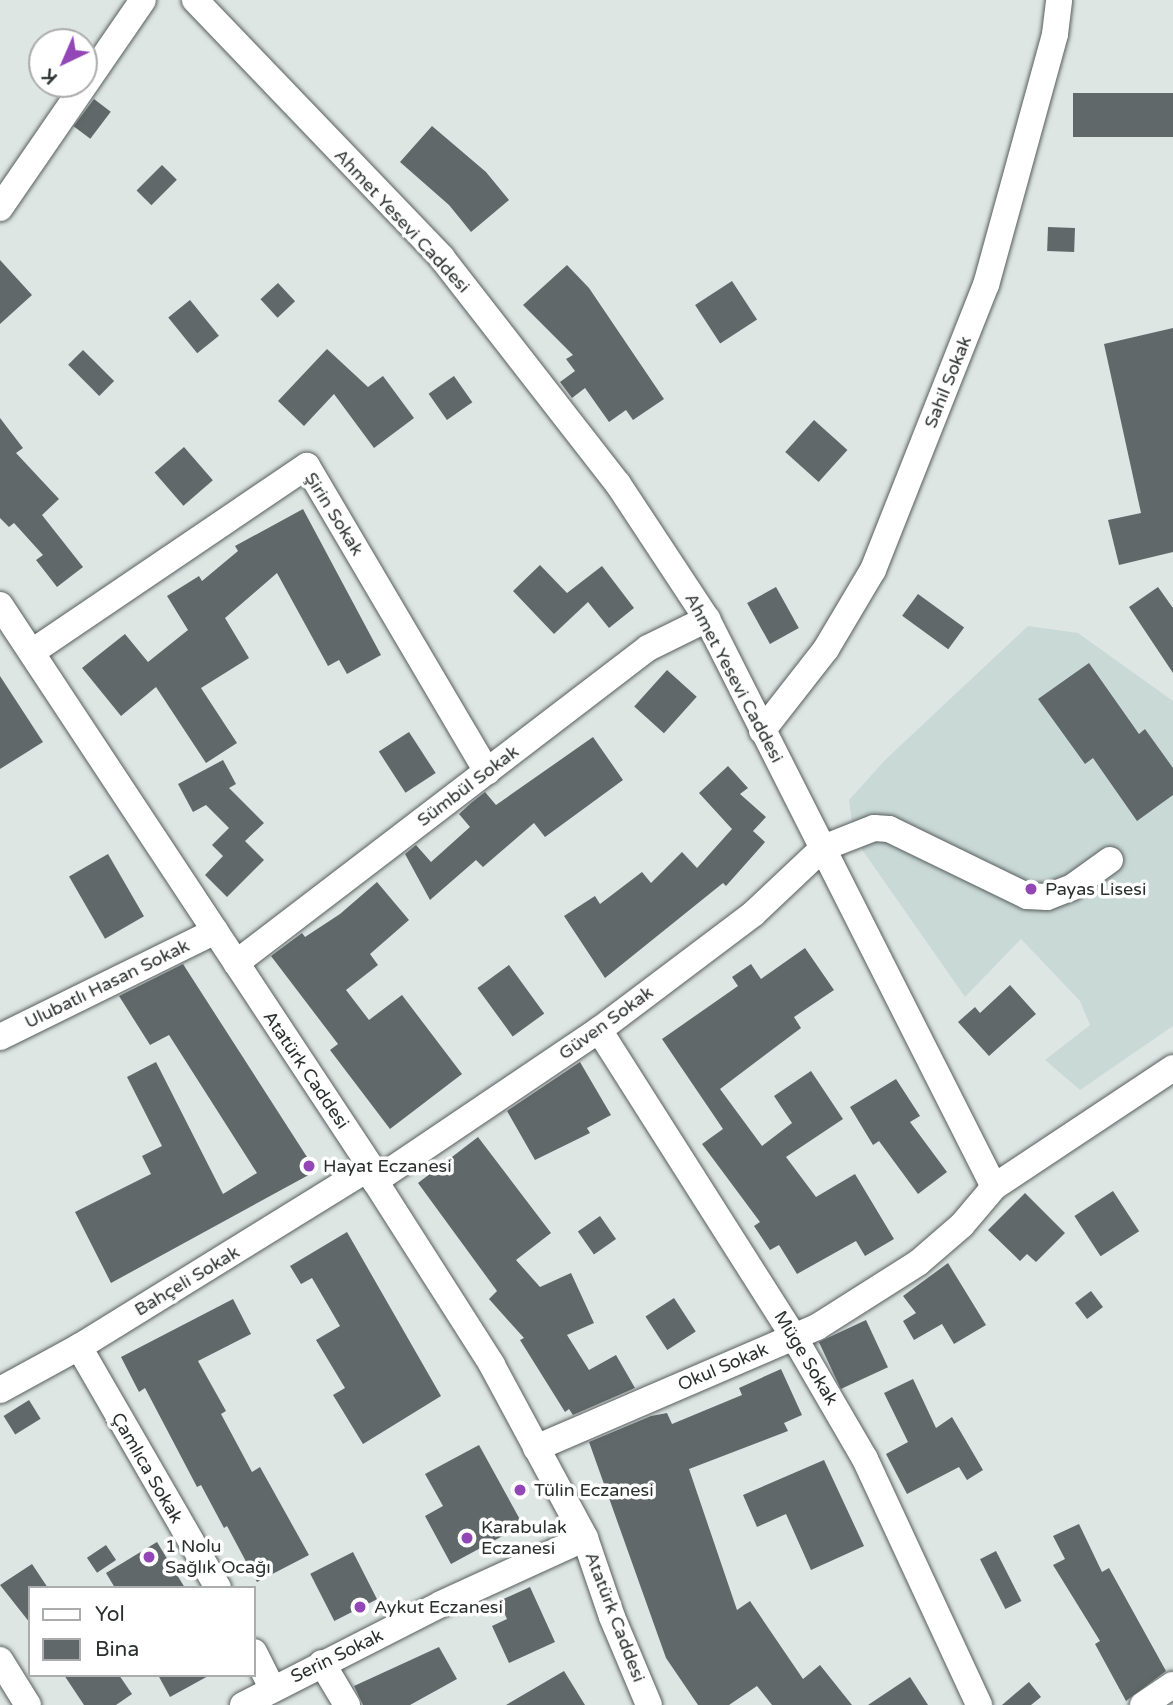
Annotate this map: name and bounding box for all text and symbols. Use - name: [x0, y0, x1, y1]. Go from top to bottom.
- north arrow: [28, 28, 98, 98]
- text: K: [38, 64, 62, 89]
- street label: Ahmet Yesevi Caddesi: [330, 145, 474, 297]
- street label: Sahil Sokak: [920, 333, 976, 431]
- street label: Şirin Sokak: [300, 468, 368, 560]
- street label: Ahmet Yesevi Caddesi: [680, 589, 788, 767]
- street label: Sümbül Sokak: [413, 741, 523, 831]
- place label: Payas Lisesi: [1045, 878, 1146, 900]
- marker: Payas Lisesi: [1023, 881, 1039, 897]
- street label: Ulubatlı Hasan Sokak: [21, 935, 193, 1033]
- street label: Güven Sokak: [555, 982, 657, 1064]
- street label: Atatürk Caddesi: [259, 1007, 353, 1133]
- place label: Hayat Eczanesi: [323, 1155, 452, 1177]
- marker: Hayat Eczanesi: [301, 1158, 317, 1174]
- street label: Bahçeli Sokak: [131, 1241, 243, 1321]
- street label: Müge Sokak: [769, 1307, 843, 1409]
- street label: Okul Sokak: [675, 1338, 771, 1396]
- street label: Çamlıca Sokak: [107, 1409, 187, 1527]
- place label: Tülin Eczanesi: [534, 1479, 654, 1501]
- marker: Tülin Eczanesi: [512, 1482, 528, 1498]
- place label: Karabulak Eczanesi: [481, 1517, 567, 1560]
- marker: Karabulak Eczanesi: [459, 1530, 475, 1546]
- place label: 1 Nolu Sağlık Ocağı: [165, 1536, 271, 1578]
- marker: 1 Nolu Sağlık Ocağı: [139, 1547, 159, 1567]
- street label: Atatürk Caddesi: [580, 1549, 650, 1685]
- legend: [28, 1586, 256, 1677]
- place label: Aykut Eczanesi: [374, 1596, 503, 1618]
- marker: Aykut Eczanesi: [352, 1599, 368, 1615]
- text: Yol: [95, 1602, 125, 1627]
- street label: Serin Sokak: [287, 1624, 387, 1688]
- text: Bina: [95, 1637, 139, 1662]

